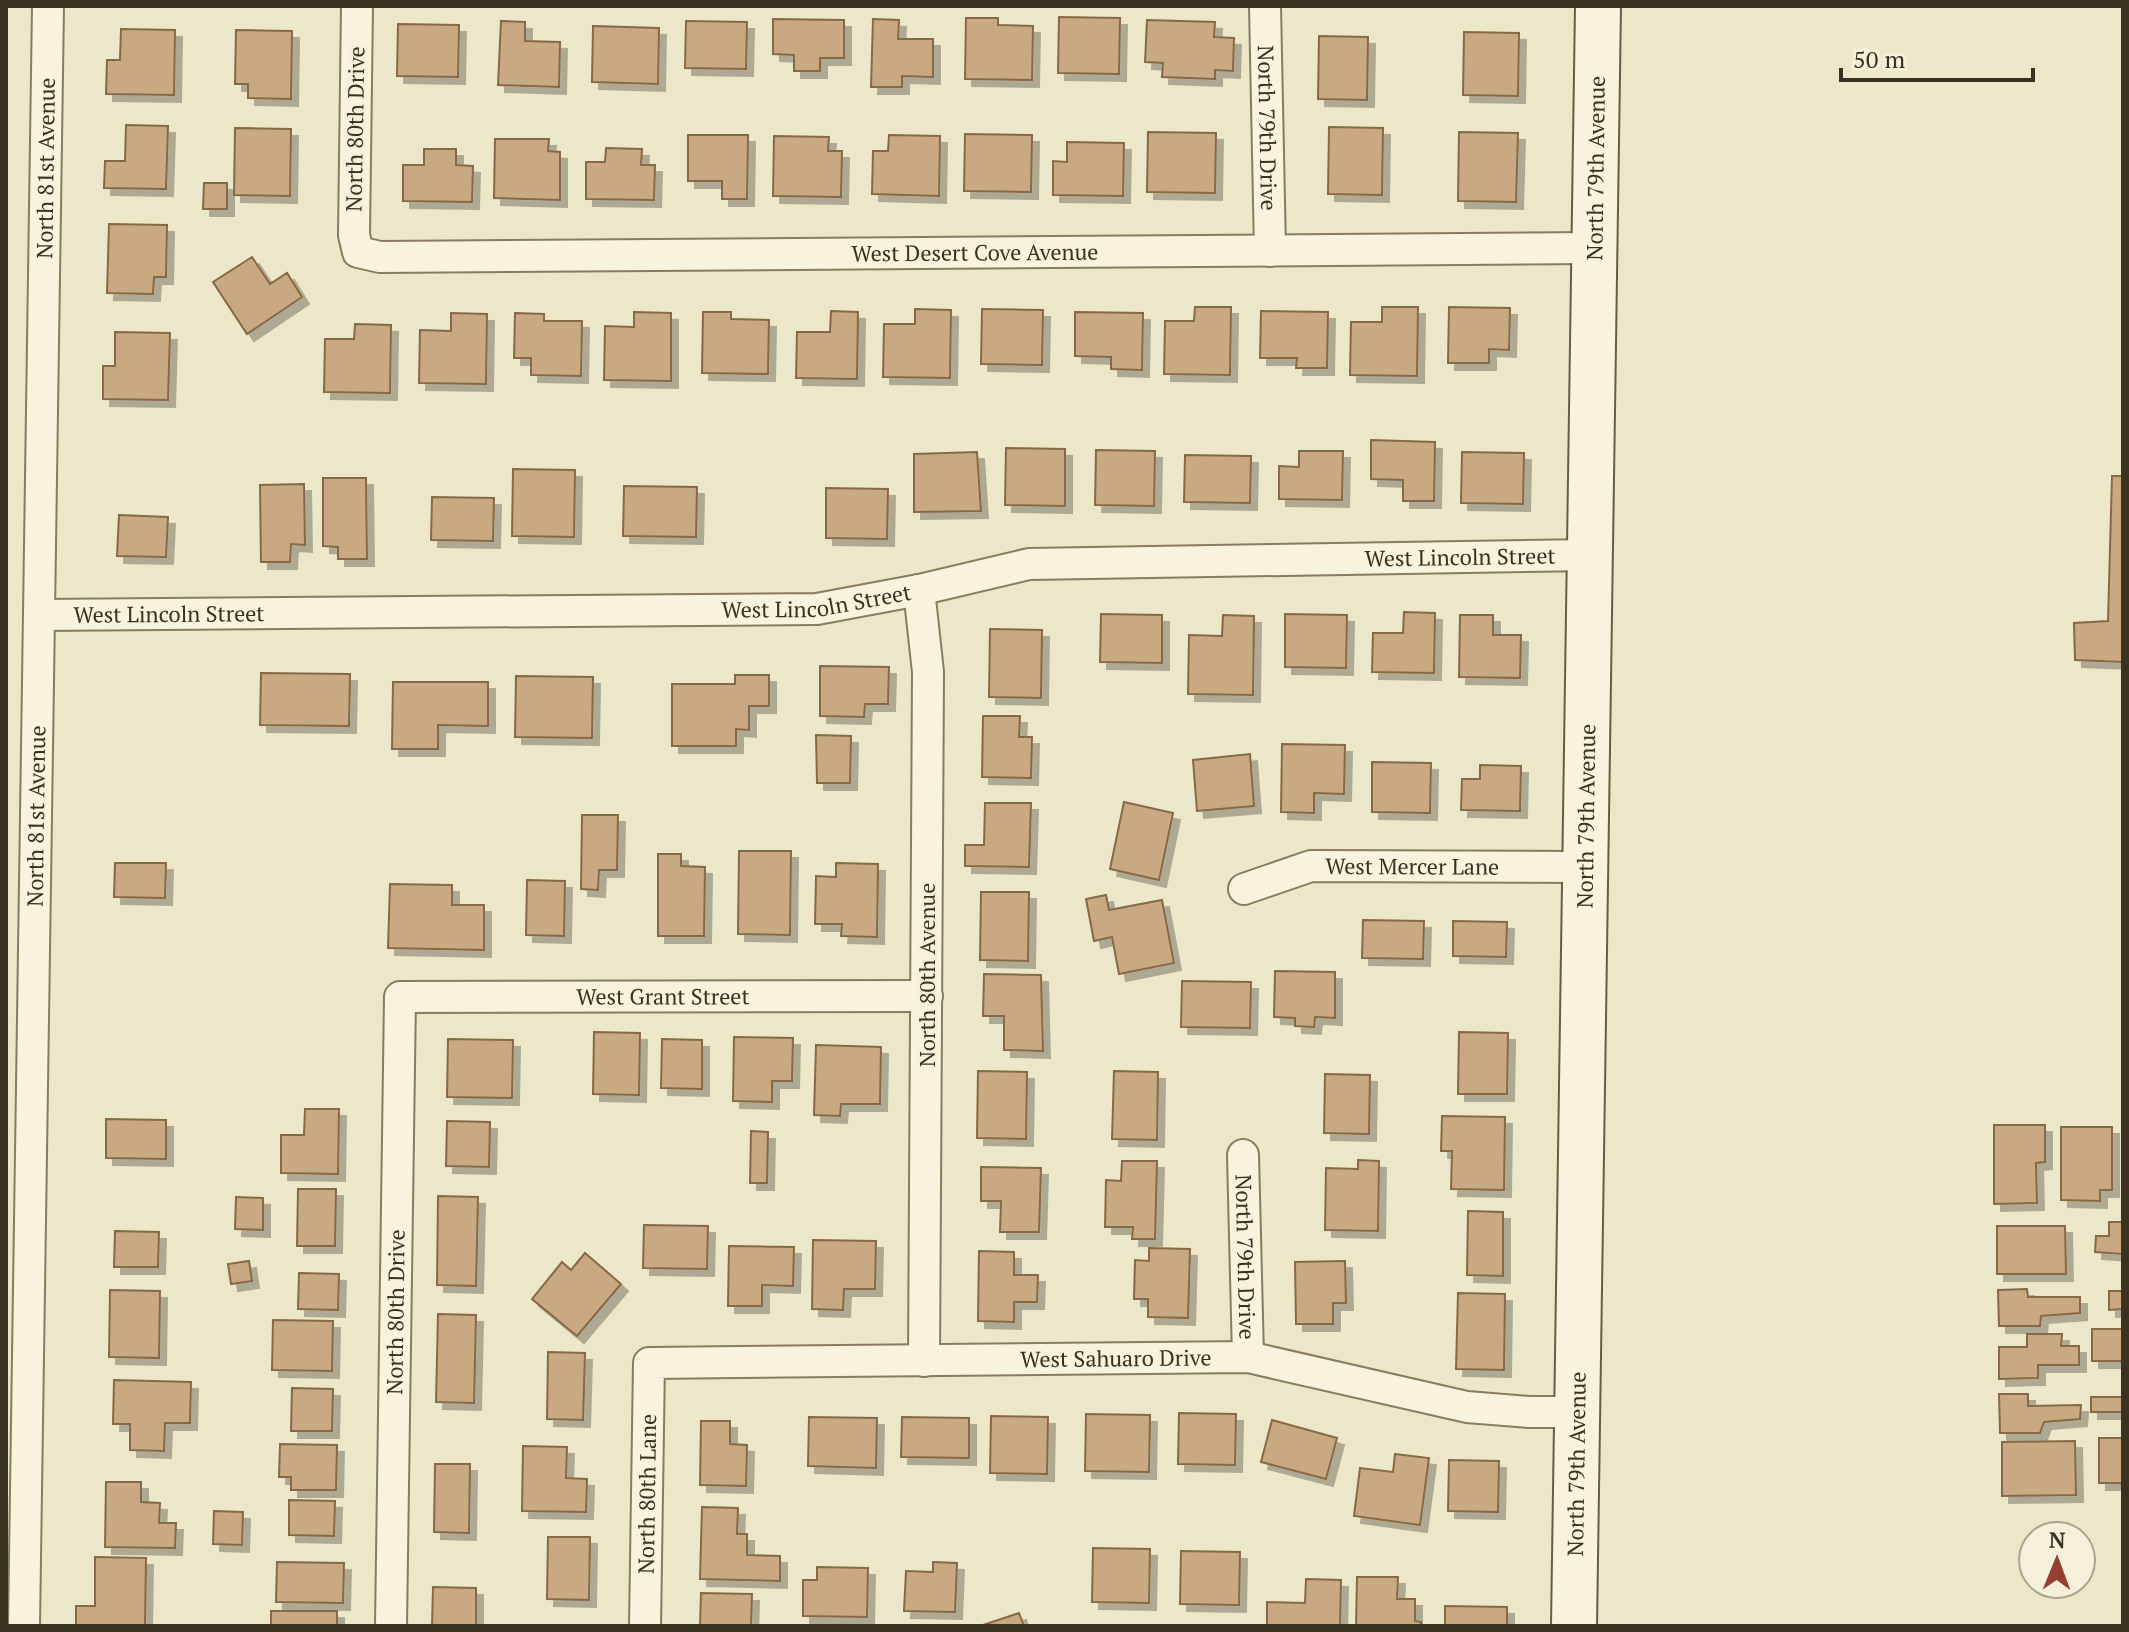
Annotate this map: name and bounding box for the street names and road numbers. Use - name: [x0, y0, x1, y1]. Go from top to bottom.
- street label: North 79th Drive: [1252, 45, 1284, 211]
- street label: North 80th Drive: [339, 46, 370, 212]
- street label: North 79th Avenue: [1579, 76, 1611, 261]
- street label: North 81st Avenue: [29, 77, 61, 259]
- street label: West Desert Cove Avenue: [851, 237, 1098, 268]
- street label: West Lincoln Street: [1364, 541, 1556, 573]
- street label: West Lincoln Street: [721, 577, 913, 624]
- street label: West Lincoln Street: [73, 598, 265, 629]
- street label: North 79th Avenue: [1570, 723, 1601, 909]
- street label: North 81st Avenue: [20, 725, 51, 907]
- street label: West Mercer Lane: [1325, 851, 1499, 881]
- street label: North 80th Avenue: [912, 883, 941, 1067]
- street label: West Grant Street: [576, 981, 750, 1011]
- street label: North 79th Drive: [1229, 1174, 1263, 1340]
- street label: North 80th Drive: [379, 1229, 411, 1395]
- street label: West Sahuaro Drive: [1020, 1342, 1212, 1373]
- street label: North 79th Avenue: [1560, 1371, 1592, 1557]
- street label: North 80th Lane: [631, 1414, 662, 1574]

